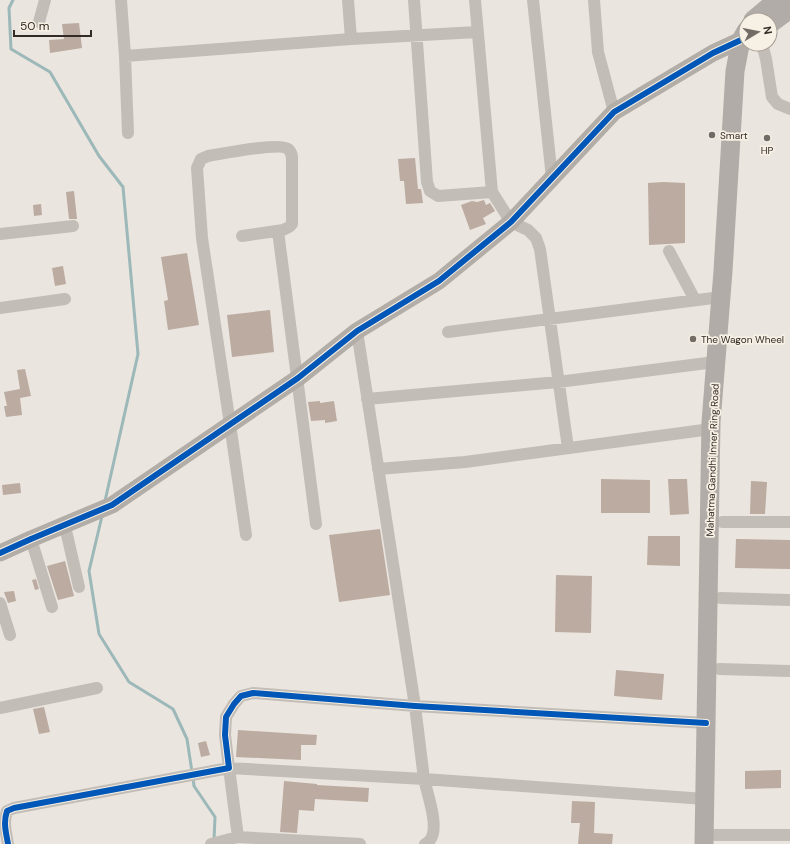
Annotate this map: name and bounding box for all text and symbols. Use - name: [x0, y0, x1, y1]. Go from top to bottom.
- scale bar: [14, 12, 91, 38]
- north arrow: [738, 12, 778, 52]
- text: 50 m: [20, 18, 49, 34]
- text: N: [760, 25, 775, 35]
- place label: Smart: [720, 129, 748, 142]
- marker: Smart: [707, 130, 717, 140]
- marker: HP: [762, 133, 772, 143]
- place label: HP: [761, 144, 773, 157]
- place label: The Wagon Wheel: [701, 333, 784, 346]
- marker: The Wagon Wheel: [688, 334, 698, 344]
- street label: Mahatma Gandhi Inner Ring Road: [703, 383, 722, 537]

